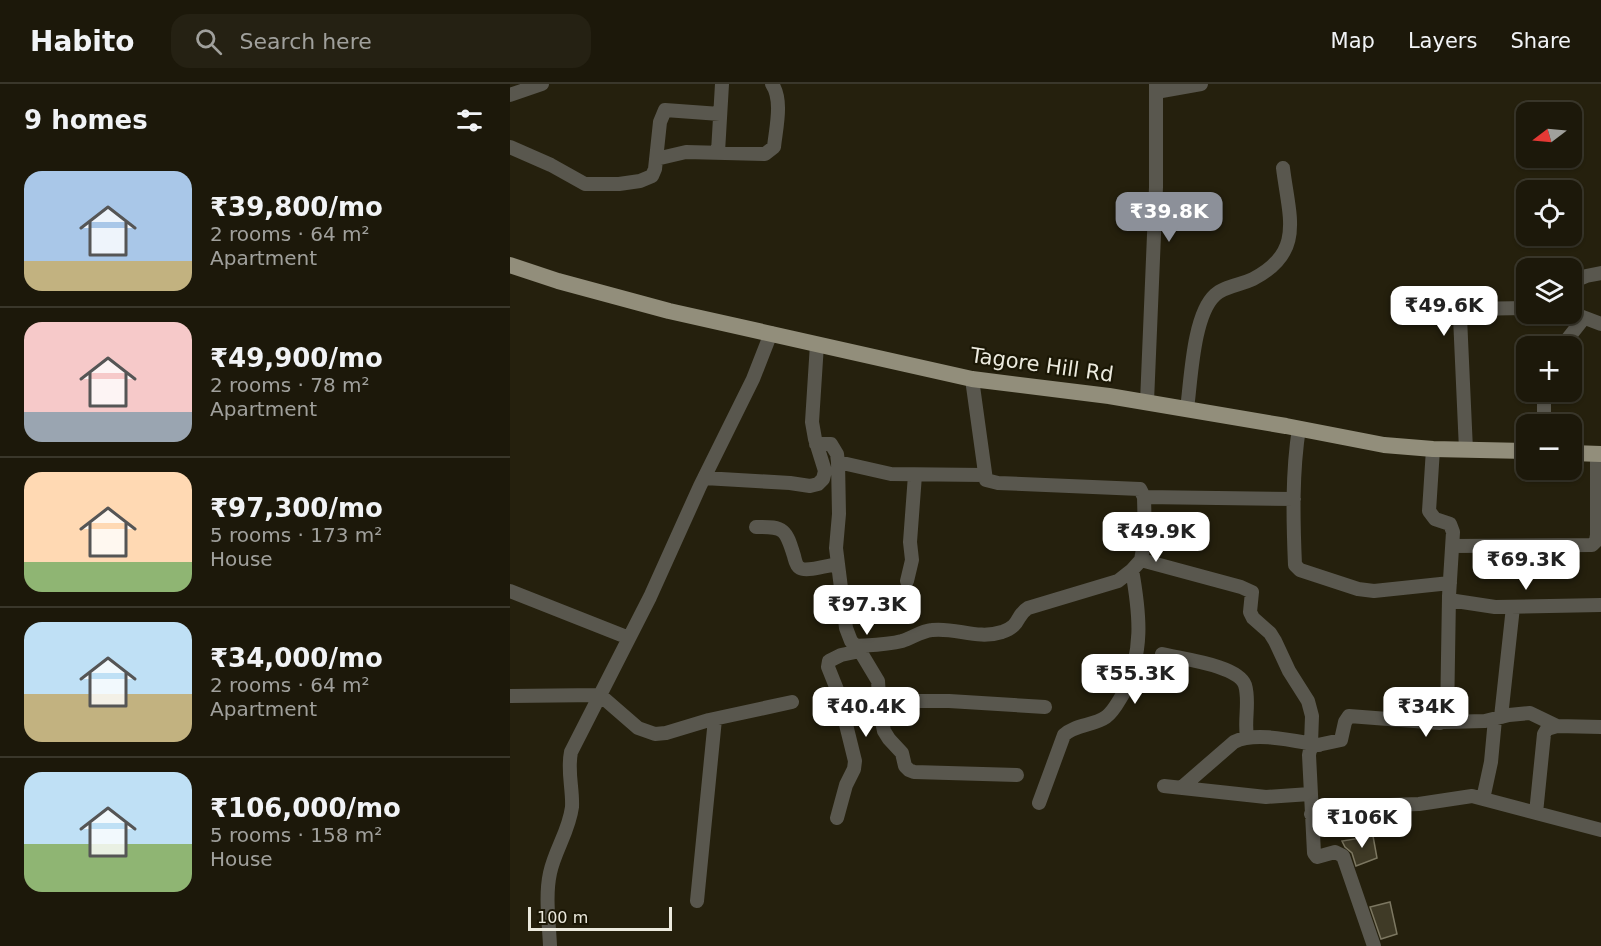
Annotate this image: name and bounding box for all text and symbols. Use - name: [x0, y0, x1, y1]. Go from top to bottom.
- search box: [171, 14, 591, 68]
- text: Habito: [30, 25, 135, 58]
- icon: search: [192, 25, 225, 58]
- text: Search here: [240, 29, 372, 54]
- text: Map: [1331, 29, 1375, 53]
- text: Layers: [1408, 29, 1477, 53]
- text: Share: [1510, 29, 1571, 53]
- north arrow: [1516, 102, 1582, 168]
- map controls: [1516, 102, 1582, 480]
- icon: filters: [453, 104, 486, 137]
- text: 9 homes: [24, 105, 148, 135]
- button: locate: [1516, 180, 1582, 246]
- text: ₹39,800/mo: [210, 192, 383, 222]
- pin: ₹39.8K: [1120, 192, 1218, 243]
- icon: home: [72, 195, 144, 267]
- text: ₹39.8K: [1130, 199, 1208, 223]
- text: 2 rooms · 64 m²: [210, 222, 370, 246]
- text: Apartment: [210, 246, 317, 270]
- button: layers: [1516, 258, 1582, 324]
- pin: ₹49.6K: [1395, 286, 1493, 337]
- text: ₹49.6K: [1405, 293, 1483, 317]
- button: +: [1516, 336, 1582, 402]
- text: ₹49,900/mo: [210, 343, 383, 373]
- street label: Tagore Hill Rd: [968, 343, 1115, 387]
- icon: home: [72, 346, 144, 418]
- text: 2 rooms · 78 m²: [210, 373, 370, 397]
- text: Apartment: [210, 397, 317, 421]
- button: −: [1516, 414, 1582, 480]
- text: ₹97,300/mo: [210, 493, 383, 523]
- icon: home: [72, 496, 144, 568]
- pin: ₹49.9K: [1107, 512, 1205, 563]
- text: ₹49.9K: [1117, 519, 1195, 543]
- text: 5 rooms · 173 m²: [210, 523, 382, 547]
- pin: ₹69.3K: [1477, 540, 1575, 591]
- text: House: [210, 547, 273, 571]
- text: ₹69.3K: [1487, 547, 1565, 571]
- pin: ₹97.3K: [818, 585, 916, 636]
- text: ₹97.3K: [828, 592, 906, 616]
- text: ₹34,000/mo: [210, 643, 383, 673]
- icon: home: [72, 646, 144, 718]
- pin: ₹55.3K: [1086, 654, 1184, 705]
- text: ₹55.3K: [1096, 661, 1174, 685]
- text: 2 rooms · 64 m²: [210, 673, 370, 697]
- pin: ₹40.4K: [817, 687, 915, 738]
- pin: ₹34K: [1390, 687, 1462, 738]
- text: ₹40.4K: [827, 694, 905, 718]
- text: ₹34K: [1397, 694, 1455, 718]
- text: Apartment: [210, 697, 317, 721]
- text: ₹106,000/mo: [210, 793, 401, 823]
- icon: home: [72, 796, 144, 868]
- pin: ₹106K: [1320, 798, 1404, 849]
- text: ₹106K: [1326, 805, 1398, 829]
- text: 5 rooms · 158 m²: [210, 823, 382, 847]
- text: House: [210, 847, 273, 871]
- scale bar: [528, 904, 672, 932]
- text: 100 m: [537, 908, 588, 927]

